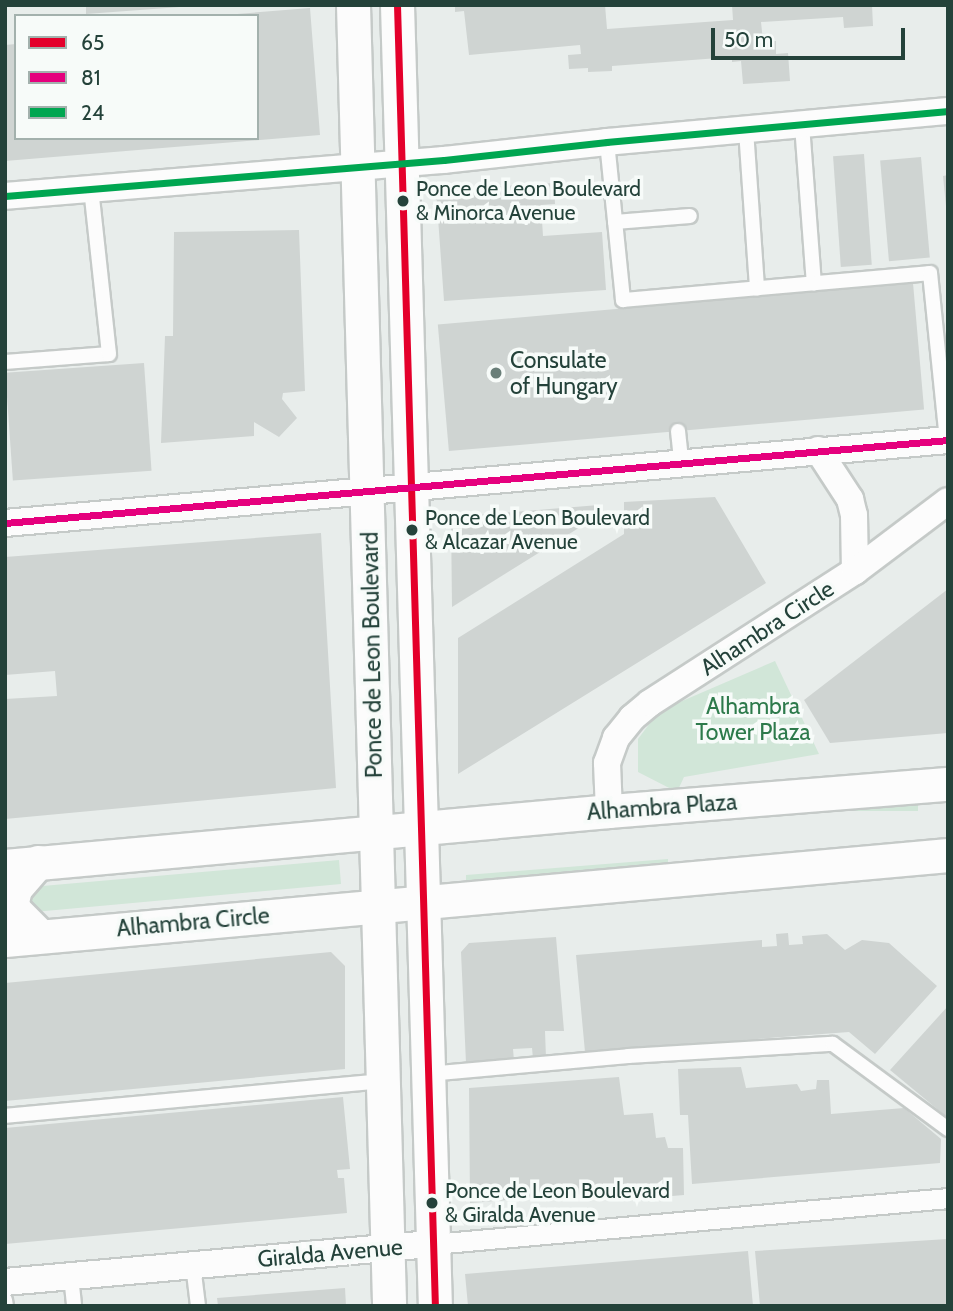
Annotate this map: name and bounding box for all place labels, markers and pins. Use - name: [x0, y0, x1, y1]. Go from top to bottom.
- place label: Ponce de Leon Boulevard & Minorca Avenue: [416, 176, 641, 226]
- marker: Ponce de Leon Boulevard & Minorca Avenue: [396, 194, 410, 208]
- place label: Consulate of Hungary: [510, 346, 618, 400]
- marker: Consulate of Hungary: [488, 365, 504, 381]
- place label: Ponce de Leon Boulevard & Alcazar Avenue: [425, 505, 650, 555]
- marker: Ponce de Leon Boulevard & Alcazar Avenue: [405, 523, 419, 537]
- place label: Ponce de Leon Boulevard & Giralda Avenue: [445, 1178, 670, 1228]
- marker: Ponce de Leon Boulevard & Giralda Avenue: [425, 1196, 439, 1210]

